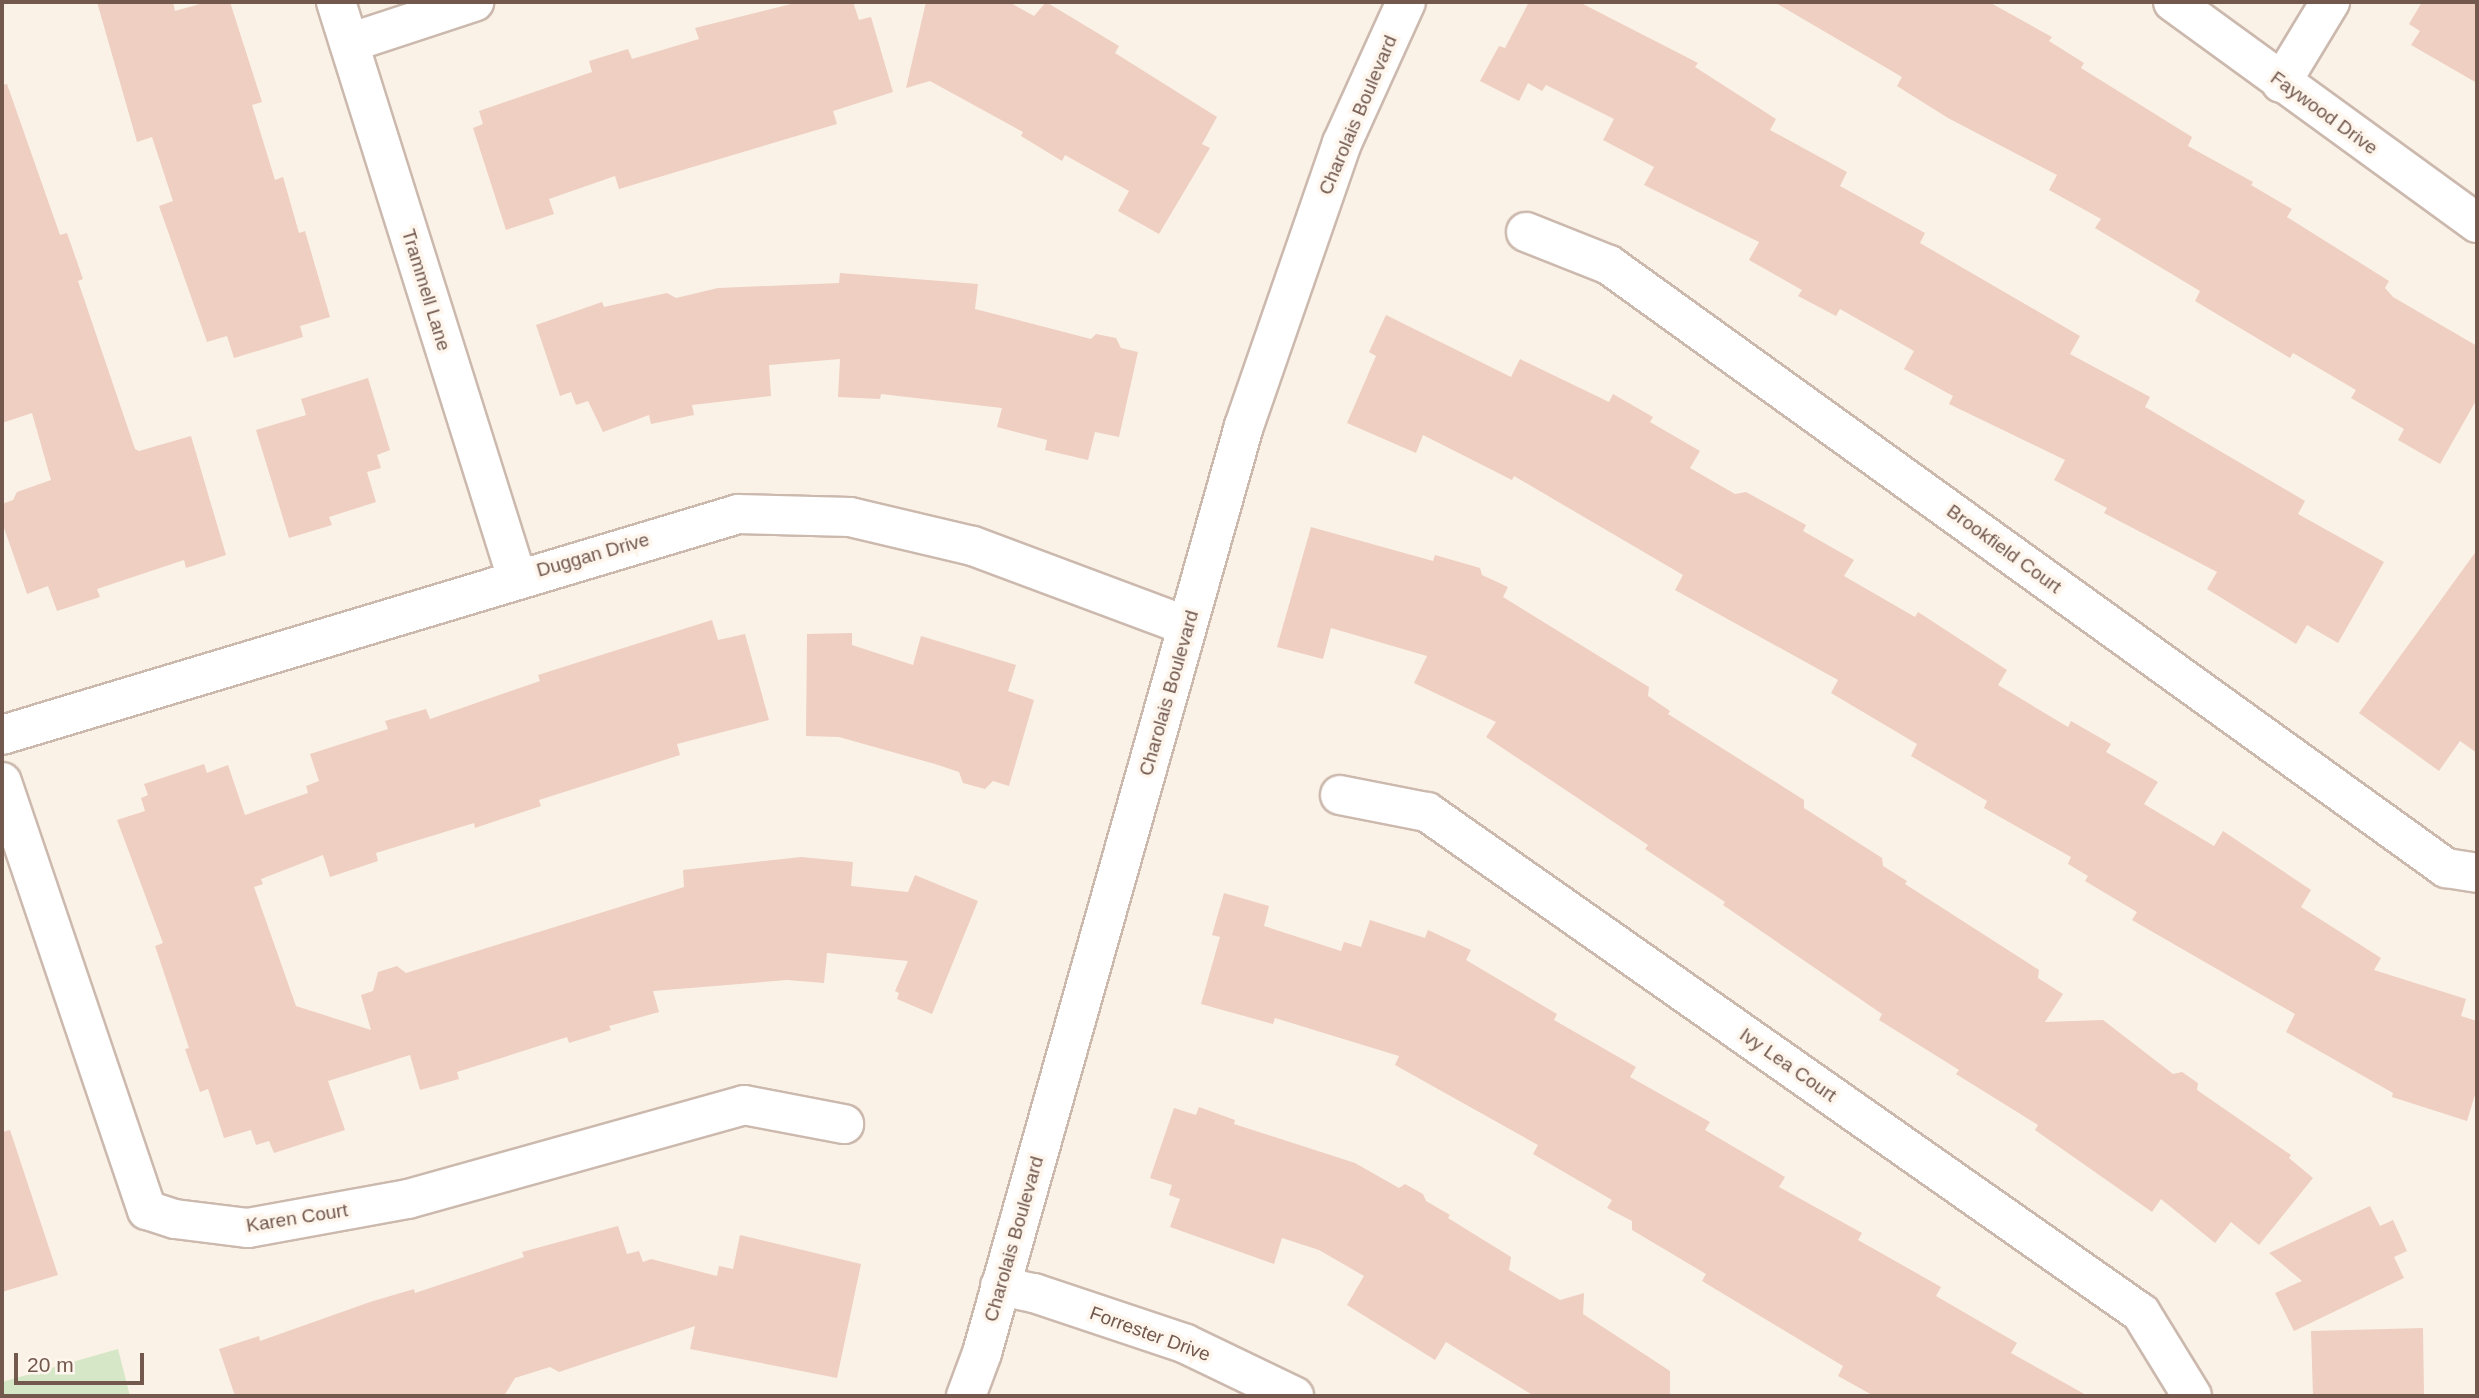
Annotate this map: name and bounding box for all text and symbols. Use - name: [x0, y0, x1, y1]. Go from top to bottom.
- street label: Charolais Boulevard: [1314, 32, 1402, 198]
- street label: Faywood Drive: [2266, 67, 2382, 159]
- street label: Trammell Lane: [397, 226, 455, 354]
- street label: Brookfield Court: [1942, 500, 2066, 598]
- street label: Duggan Drive: [534, 528, 652, 582]
- street label: Charolais Boulevard: [1134, 608, 1204, 778]
- street label: Ivy Lea Court: [1735, 1023, 1841, 1107]
- street label: Charolais Boulevard: [979, 1154, 1049, 1324]
- street label: Karen Court: [245, 1199, 349, 1237]
- street label: Forrester Drive: [1087, 1302, 1213, 1366]
- scale bar: [18, 1338, 147, 1382]
- text: 20 m: [27, 1353, 74, 1376]

